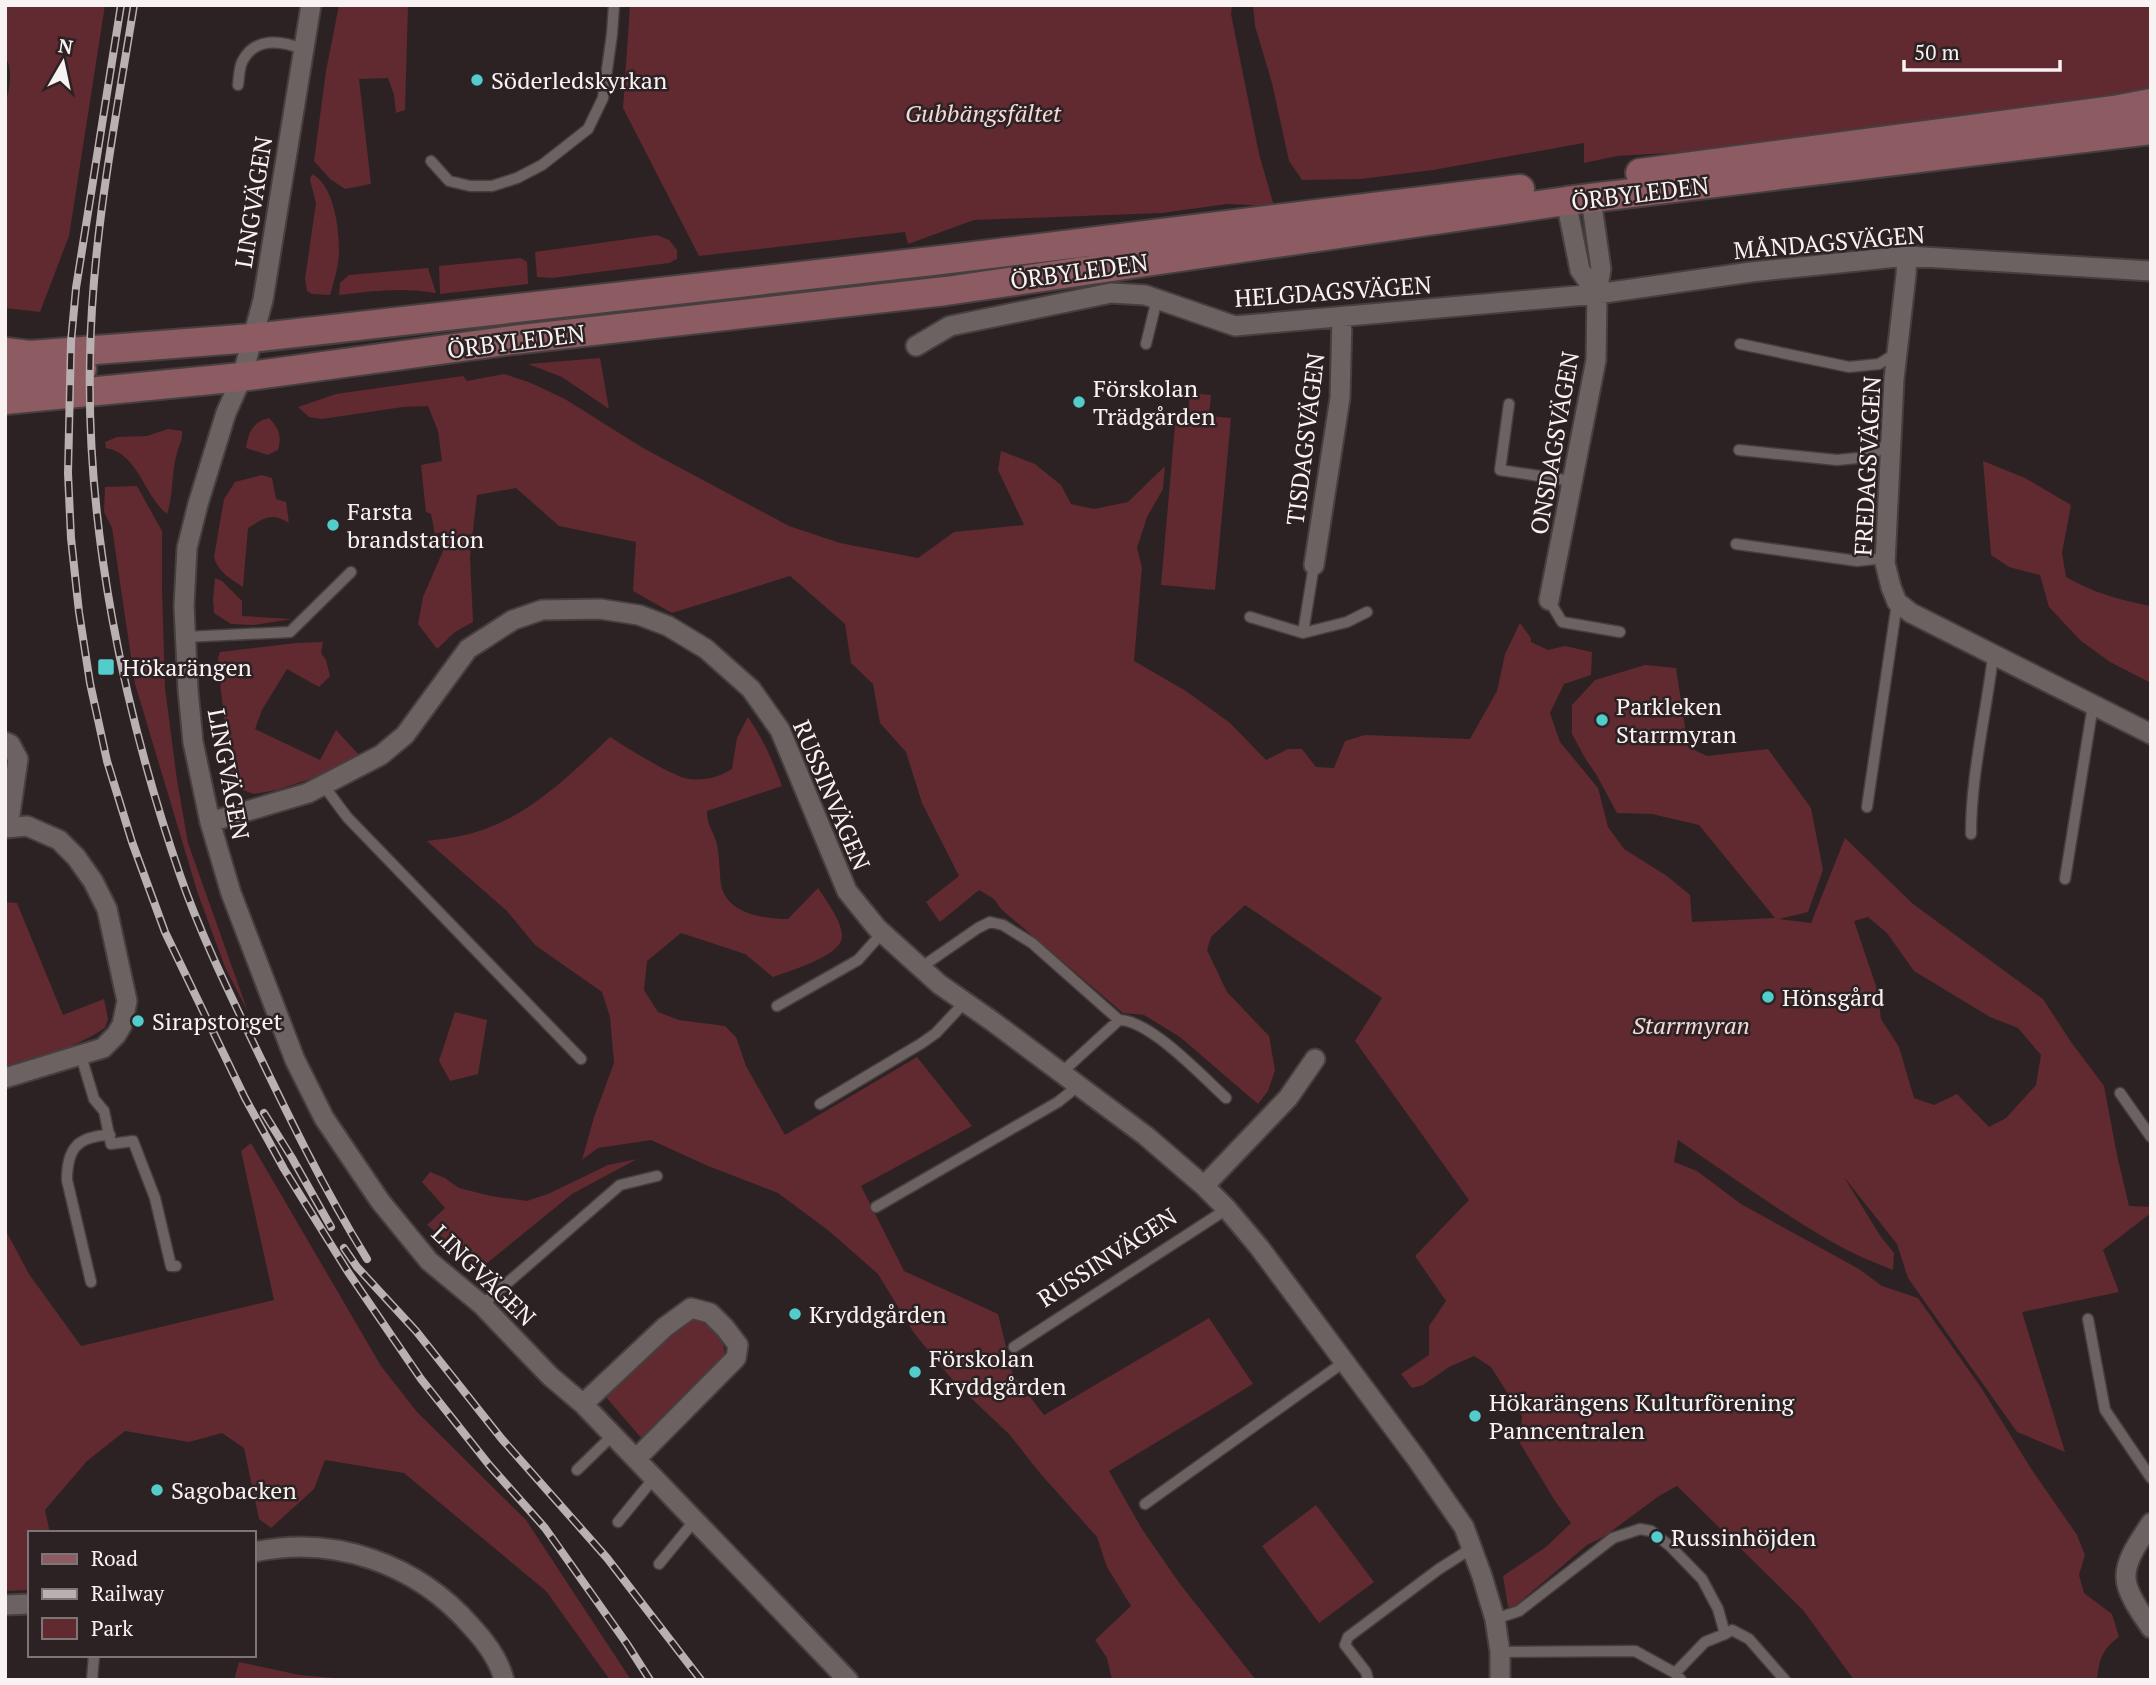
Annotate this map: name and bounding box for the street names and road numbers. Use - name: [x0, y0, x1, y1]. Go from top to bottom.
- street label: LINGVÄGEN: [227, 134, 279, 270]
- street label: ÖRBYLEDEN: [1569, 169, 1711, 217]
- street label: MÅNDAGSVÄGEN: [1732, 218, 1926, 266]
- street label: ÖRBYLEDEN: [1008, 245, 1150, 297]
- street label: HELGDAGSVÄGEN: [1233, 268, 1433, 314]
- street label: ÖRBYLEDEN: [445, 317, 587, 365]
- street label: ONSDAGSVÄGEN: [1522, 349, 1586, 537]
- street label: TISDAGSVÄGEN: [1279, 351, 1331, 527]
- street label: FREDAGSVÄGEN: [1846, 375, 1888, 557]
- street label: LINGVÄGEN: [201, 706, 257, 842]
- street label: RUSSINVÄGEN: [786, 715, 878, 875]
- street label: RUSSINVÄGEN: [1031, 1200, 1183, 1314]
- street label: LINGVÄGEN: [425, 1217, 543, 1333]

